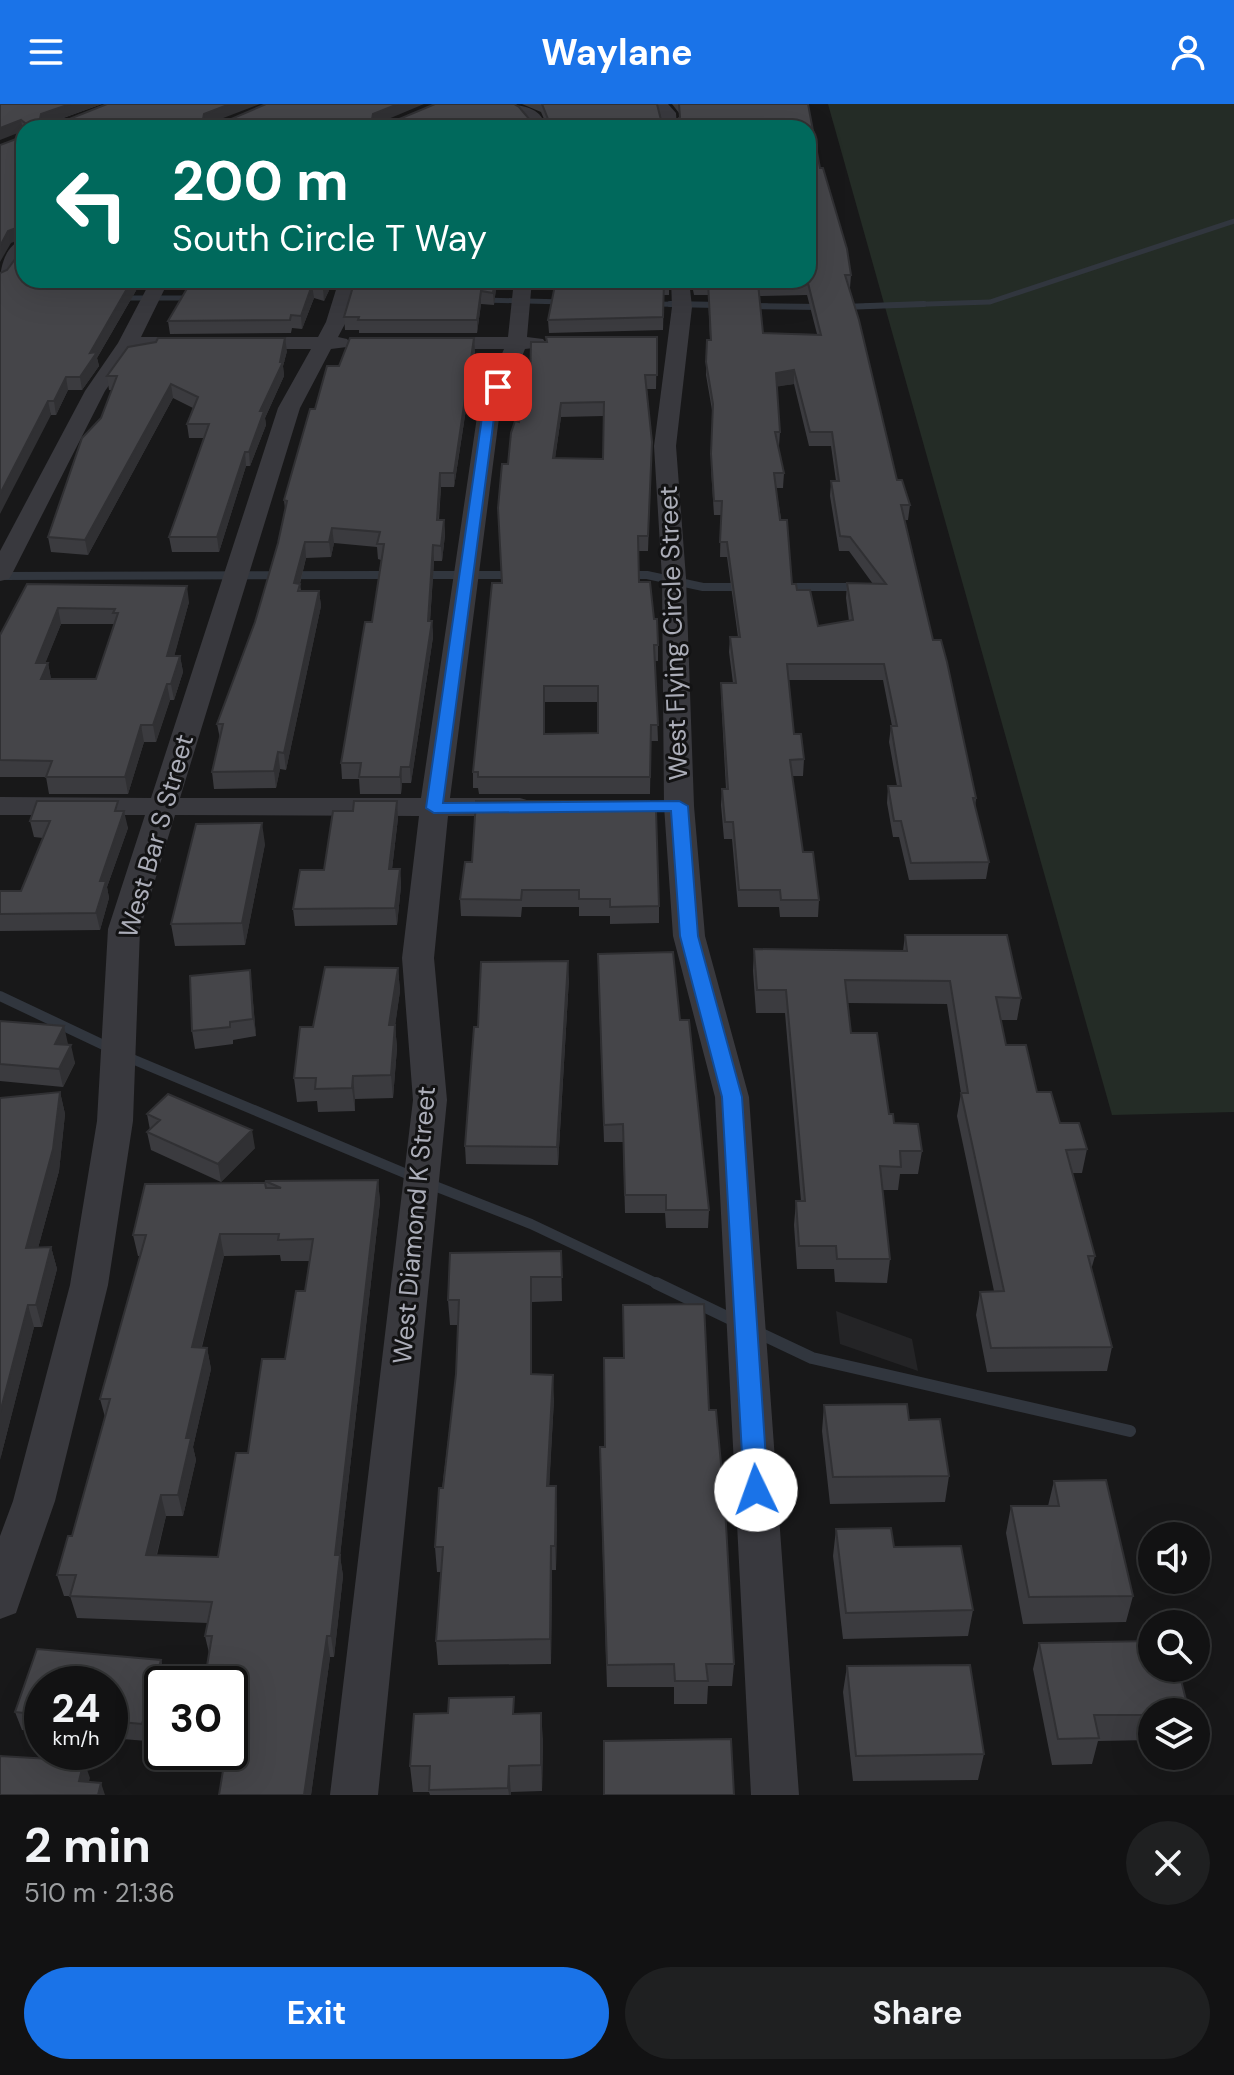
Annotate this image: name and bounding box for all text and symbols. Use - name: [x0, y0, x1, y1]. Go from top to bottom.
- text: Waylane: [541, 29, 693, 76]
- icon: menu: [24, 30, 68, 74]
- icon: person: [1166, 30, 1210, 74]
- text: 200 m: [172, 144, 349, 217]
- icon: left: [40, 152, 144, 256]
- text: South Circle T Way: [172, 215, 487, 262]
- pin: [464, 353, 532, 421]
- icon: arrive: [476, 365, 520, 409]
- street label: West Flying Circle Street: [651, 485, 695, 781]
- street label: West Bar S Street: [111, 730, 201, 942]
- street label: West Diamond K Street: [385, 1085, 443, 1365]
- position arrow: [714, 1448, 798, 1532]
- map controls: [1138, 1522, 1210, 1770]
- button: sound: [1138, 1522, 1210, 1594]
- button: search: [1138, 1610, 1210, 1682]
- speed limit sign: 30: [144, 1666, 248, 1770]
- text: 24: [52, 1682, 100, 1734]
- button: layers: [1138, 1698, 1210, 1770]
- text: km/h: [52, 1725, 100, 1751]
- text: 2 min: [24, 1814, 151, 1877]
- button: close: [1126, 1821, 1210, 1905]
- text: 510 m · 21:36: [24, 1876, 175, 1910]
- button: Exit: [24, 1967, 609, 2059]
- button: Share: [625, 1967, 1210, 2059]

